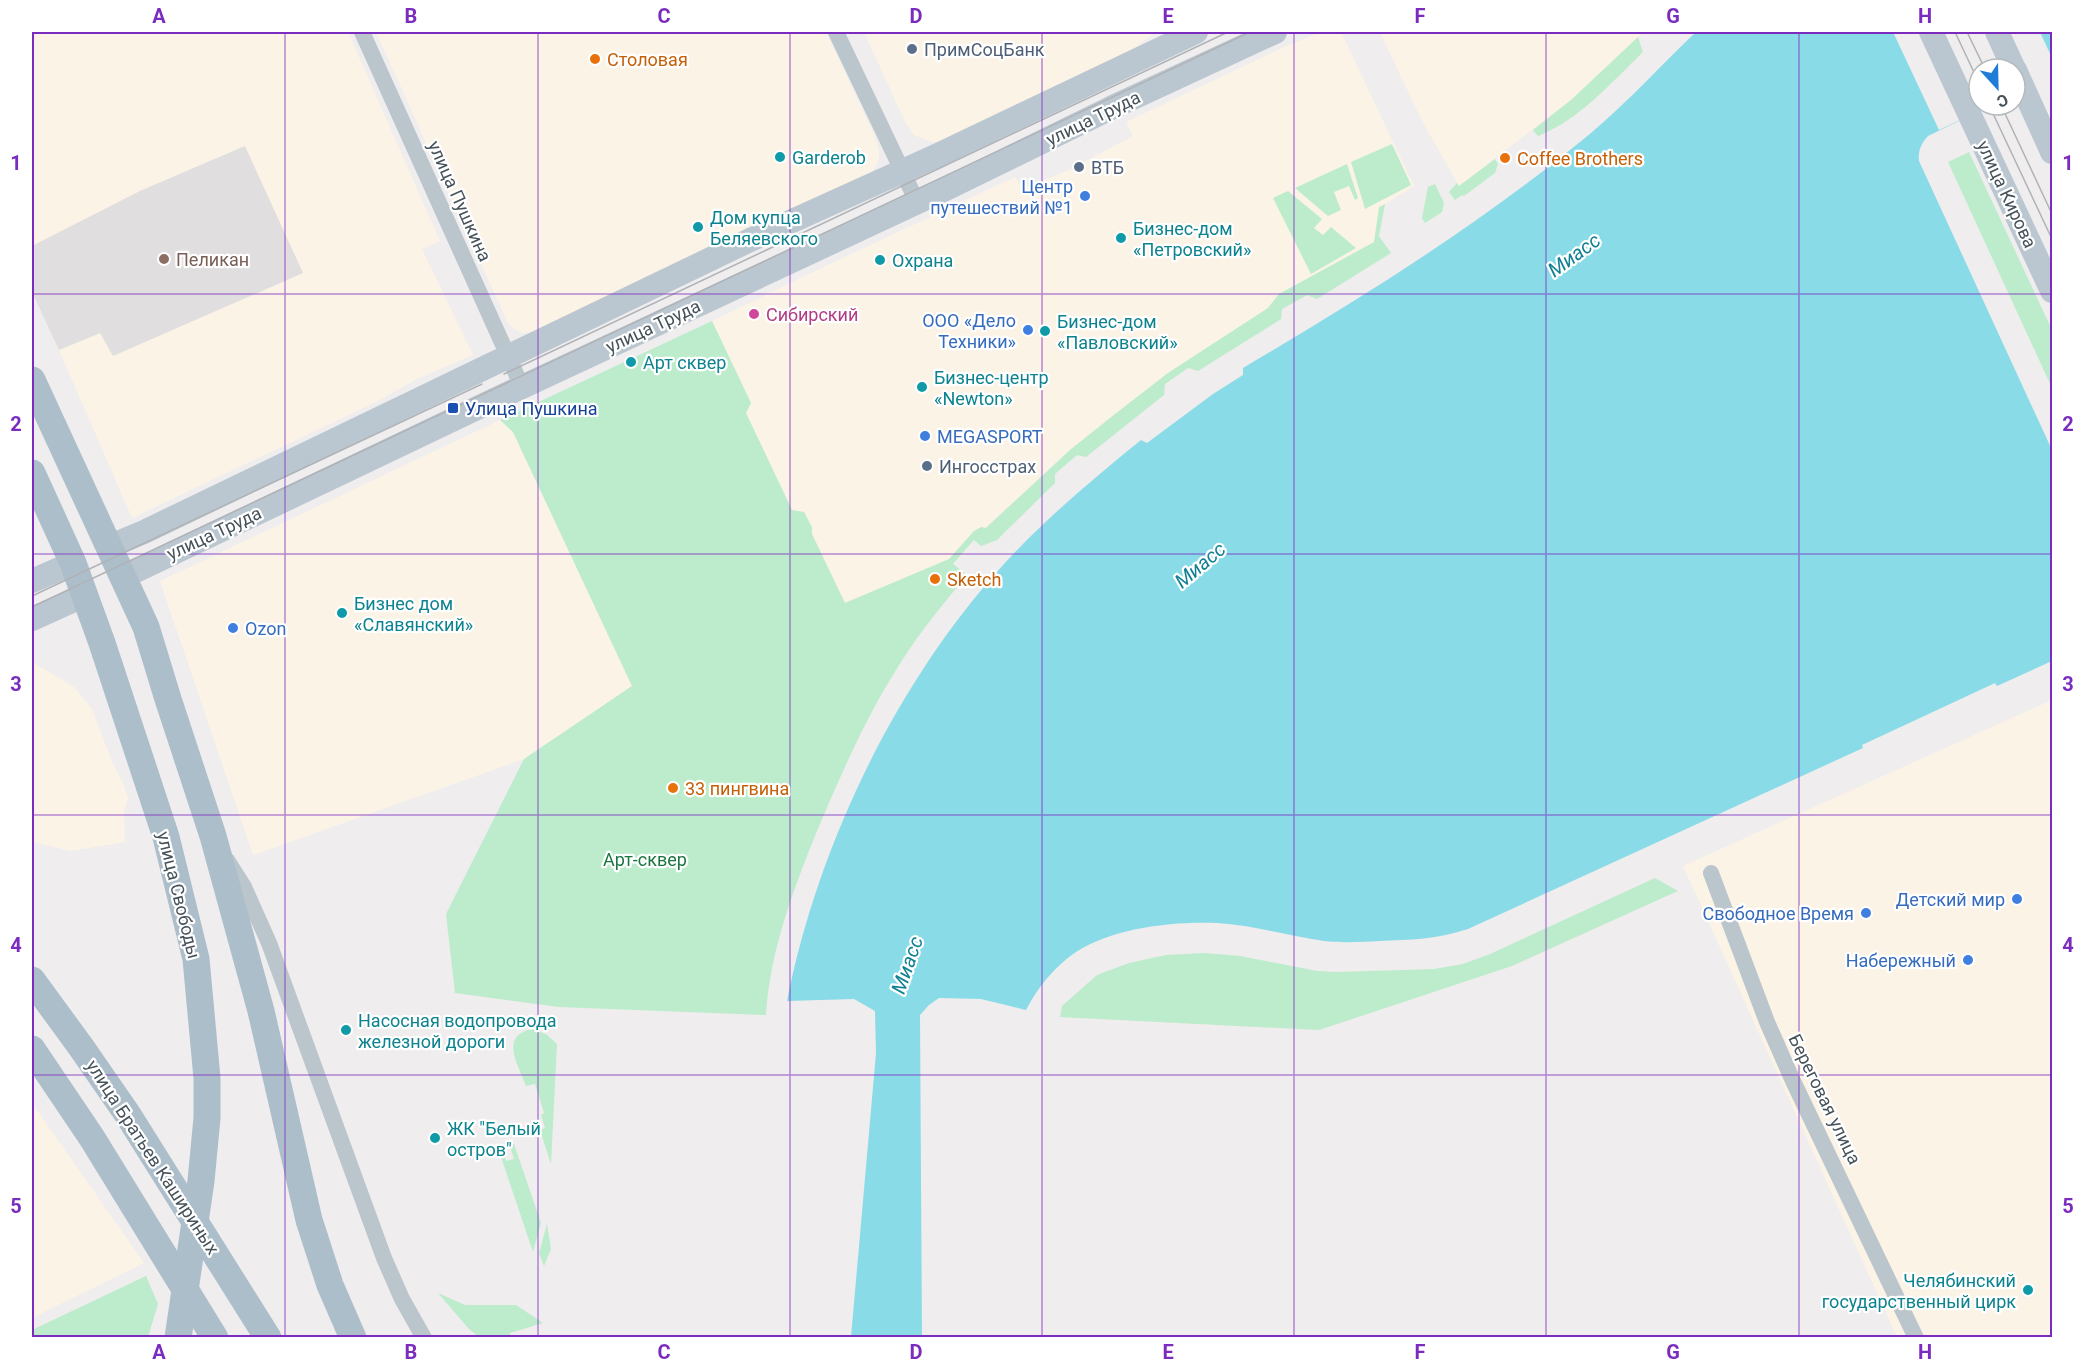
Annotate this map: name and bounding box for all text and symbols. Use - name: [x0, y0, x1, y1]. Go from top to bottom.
- text: A: [152, 4, 166, 28]
- text: B: [405, 4, 417, 28]
- text: C: [657, 4, 671, 28]
- text: D: [910, 4, 923, 28]
- text: E: [1162, 4, 1174, 28]
- text: F: [1415, 4, 1426, 28]
- text: G: [1666, 4, 1680, 28]
- text: H: [1918, 4, 1932, 28]
- place label: ПримСоцБанк: [924, 39, 1045, 60]
- marker: ПримСоцБанк: [905, 42, 919, 56]
- place label: Столовая: [607, 49, 688, 70]
- marker: Столовая: [588, 52, 602, 66]
- north arrow: [1967, 57, 2027, 117]
- street label: улица Труда: [1043, 86, 1143, 150]
- text: С: [1994, 90, 2011, 111]
- street label: улица Пушкина: [424, 137, 496, 265]
- street label: улица Кирова: [1973, 137, 2041, 251]
- place label: Garderob: [792, 147, 866, 168]
- place label: Coffee Brothers: [1517, 148, 1643, 169]
- marker: Garderob: [773, 150, 787, 164]
- text: 1: [10, 151, 22, 175]
- marker: Coffee Brothers: [1498, 151, 1512, 165]
- text: 1: [2062, 151, 2074, 175]
- place label: ВТБ: [1091, 157, 1124, 178]
- marker: ВТБ: [1072, 160, 1086, 174]
- place label: Центр путешествий №1: [930, 176, 1073, 218]
- marker: Центр путешествий №1: [1078, 189, 1092, 203]
- place label: Дом купца Беляевского: [710, 207, 818, 249]
- place label: Бизнес-дом «Петровский»: [1133, 218, 1251, 260]
- marker: Дом купца Беляевского: [691, 220, 705, 234]
- water label: Миасс: [1543, 228, 1605, 282]
- marker: Бизнес-дом «Петровский»: [1114, 231, 1128, 245]
- place label: Пеликан: [176, 249, 249, 270]
- place label: Охрана: [892, 250, 953, 271]
- marker: Пеликан: [157, 252, 171, 266]
- marker: Охрана: [873, 253, 887, 267]
- street label: улица Труда: [602, 295, 704, 357]
- place label: Сибирский: [766, 304, 858, 325]
- marker: Сибирский: [747, 307, 761, 321]
- place label: ООО «Дело Техники»: [922, 310, 1016, 352]
- place label: Бизнес-дом «Павловский»: [1057, 311, 1178, 353]
- marker: ООО «Дело Техники»: [1021, 323, 1035, 337]
- marker: Бизнес-дом «Павловский»: [1038, 324, 1052, 338]
- place label: Арт сквер: [643, 352, 726, 373]
- marker: Арт сквер: [624, 355, 638, 369]
- place label: Бизнес-центр «Newton»: [934, 367, 1049, 409]
- marker: Бизнес-центр «Newton»: [915, 380, 929, 394]
- place label: Улица Пушкина: [465, 398, 598, 419]
- marker: Улица Пушкина: [446, 401, 460, 415]
- text: 2: [10, 412, 22, 436]
- text: 2: [2062, 412, 2074, 436]
- place label: MEGASPORT: [937, 426, 1043, 447]
- marker: MEGASPORT: [918, 429, 932, 443]
- place label: Ингосстрах: [939, 456, 1036, 477]
- marker: Ингосстрах: [920, 459, 934, 473]
- street label: улица Труда: [163, 502, 265, 564]
- water label: Миасс: [1170, 537, 1230, 593]
- place label: Sketch: [947, 569, 1001, 590]
- marker: Sketch: [928, 572, 942, 586]
- place label: Бизнес дом «Славянский»: [354, 593, 473, 635]
- marker: Бизнес дом «Славянский»: [335, 606, 349, 620]
- place label: Ozon: [245, 618, 286, 639]
- marker: Ozon: [226, 621, 240, 635]
- text: 3: [10, 672, 22, 696]
- text: 3: [2062, 672, 2074, 696]
- place label: 33 пингвина: [685, 778, 789, 799]
- marker: 33 пингвина: [666, 781, 680, 795]
- street label: улица Свободы: [153, 829, 205, 961]
- park label: Арт-сквер: [603, 849, 687, 870]
- place label: Детский мир: [1896, 889, 2005, 910]
- marker: Детский мир: [2010, 892, 2024, 906]
- place label: Свободное Время: [1703, 903, 1854, 924]
- marker: Свободное Время: [1859, 906, 1873, 920]
- text: 4: [10, 933, 22, 957]
- water label: Миасс: [886, 933, 928, 997]
- text: 4: [2062, 933, 2074, 957]
- place label: Набережный: [1846, 950, 1956, 971]
- marker: Набережный: [1961, 953, 1975, 967]
- place label: Насосная водопровода железной дороги: [358, 1010, 557, 1052]
- marker: Насосная водопровода железной дороги: [339, 1023, 353, 1037]
- street label: Береговая улица: [1784, 1031, 1866, 1167]
- street label: улица Братьев Кашириных: [82, 1056, 224, 1258]
- place label: ЖК "Белый остров": [447, 1118, 541, 1160]
- marker: ЖК "Белый остров": [428, 1131, 442, 1145]
- text: 5: [10, 1194, 22, 1218]
- text: 5: [2062, 1194, 2074, 1218]
- place label: Челябинский государственный цирк: [1822, 1270, 2016, 1312]
- marker: Челябинский государственный цирк: [2021, 1283, 2035, 1297]
- text: A: [152, 1340, 166, 1364]
- text: B: [405, 1340, 417, 1364]
- text: C: [657, 1340, 671, 1364]
- text: D: [910, 1340, 923, 1364]
- text: E: [1162, 1340, 1174, 1364]
- text: F: [1415, 1340, 1426, 1364]
- text: G: [1666, 1340, 1680, 1364]
- text: H: [1918, 1340, 1932, 1364]

